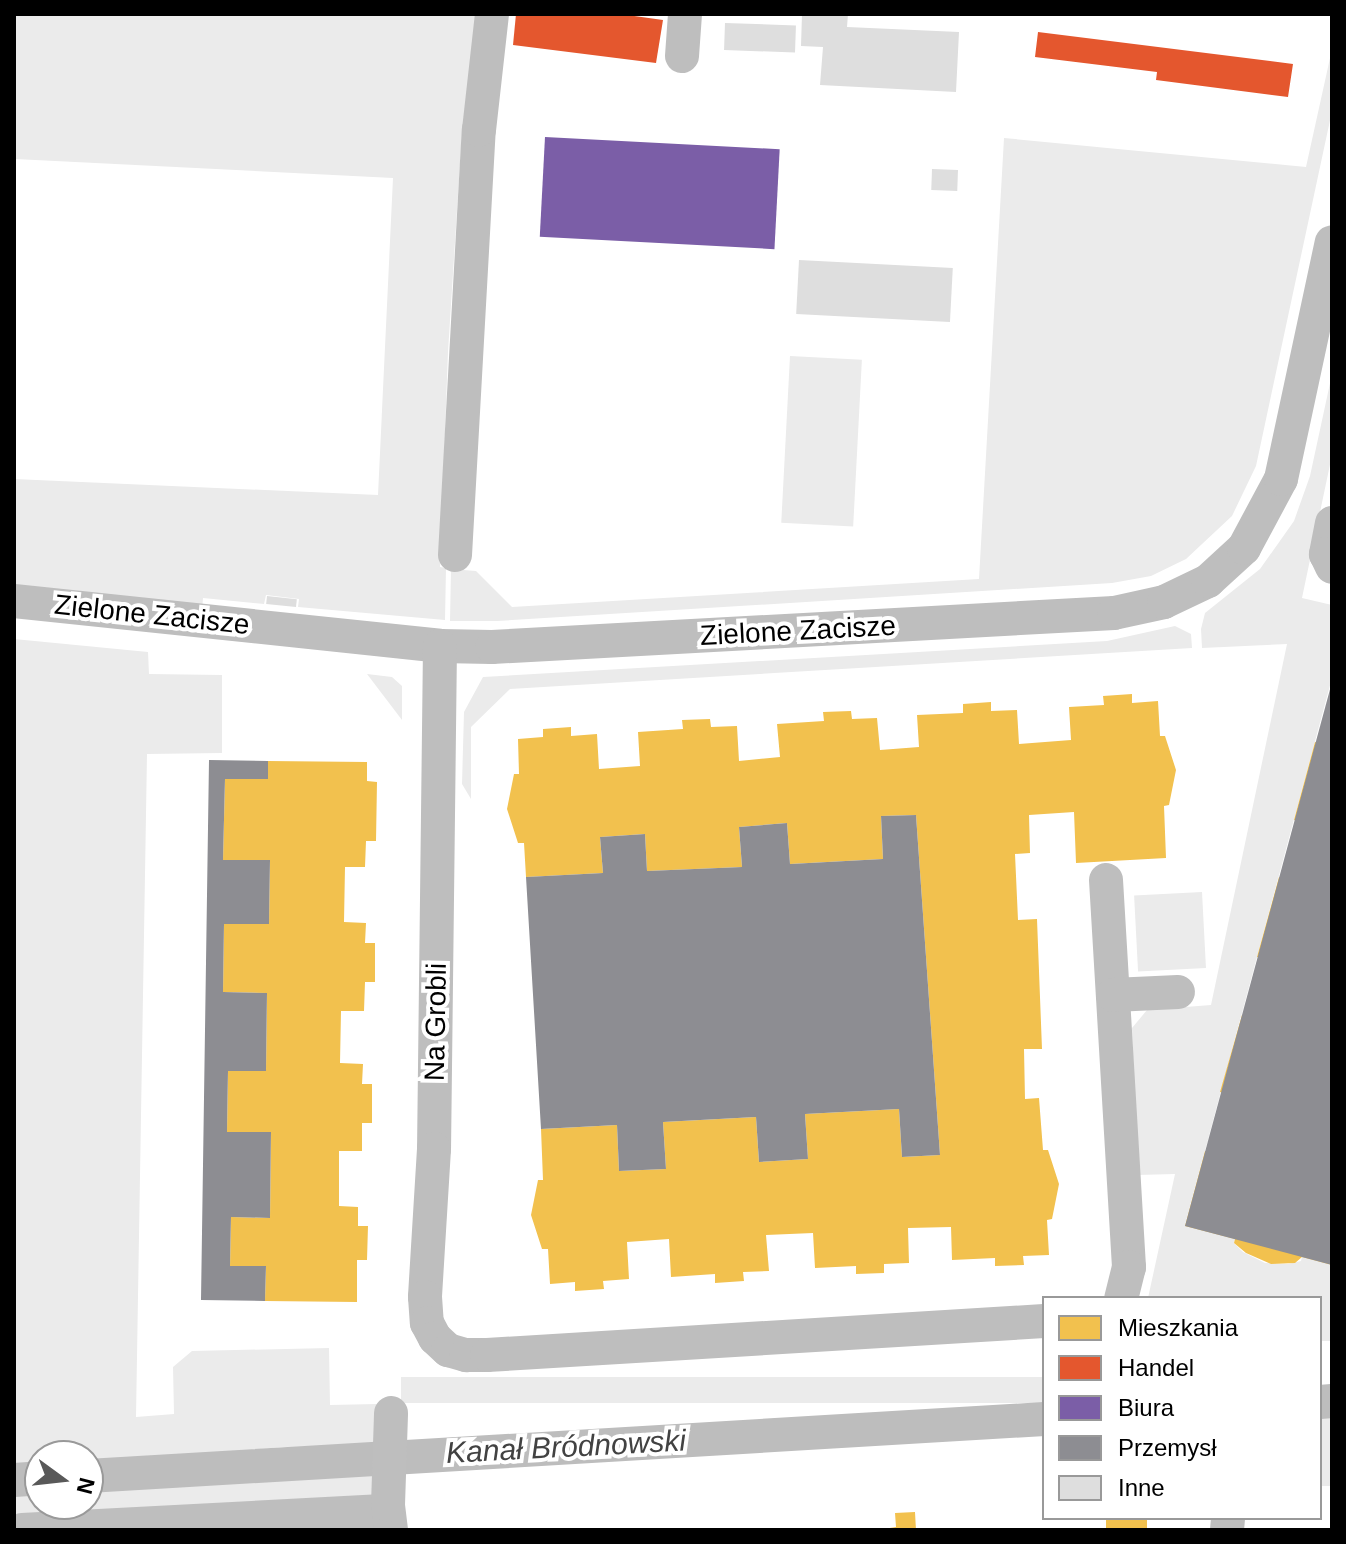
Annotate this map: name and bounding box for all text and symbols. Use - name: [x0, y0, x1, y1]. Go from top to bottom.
- street label: Zielone Zacisze: [53, 588, 251, 642]
- street label: Zielone Zacisze: [699, 609, 897, 653]
- street label: Na Grobli: [418, 963, 454, 1081]
- legend: [1042, 1296, 1322, 1520]
- text: Mieszkania: [1118, 1314, 1238, 1341]
- text: Handel: [1118, 1354, 1194, 1381]
- text: Biura: [1118, 1394, 1174, 1421]
- water label: Kanał Bródnowski: [445, 1423, 687, 1471]
- text: Przemysł: [1118, 1434, 1217, 1461]
- north arrow: [24, 1440, 104, 1520]
- text: Inne: [1118, 1474, 1165, 1501]
- text: N: [72, 1475, 100, 1497]

